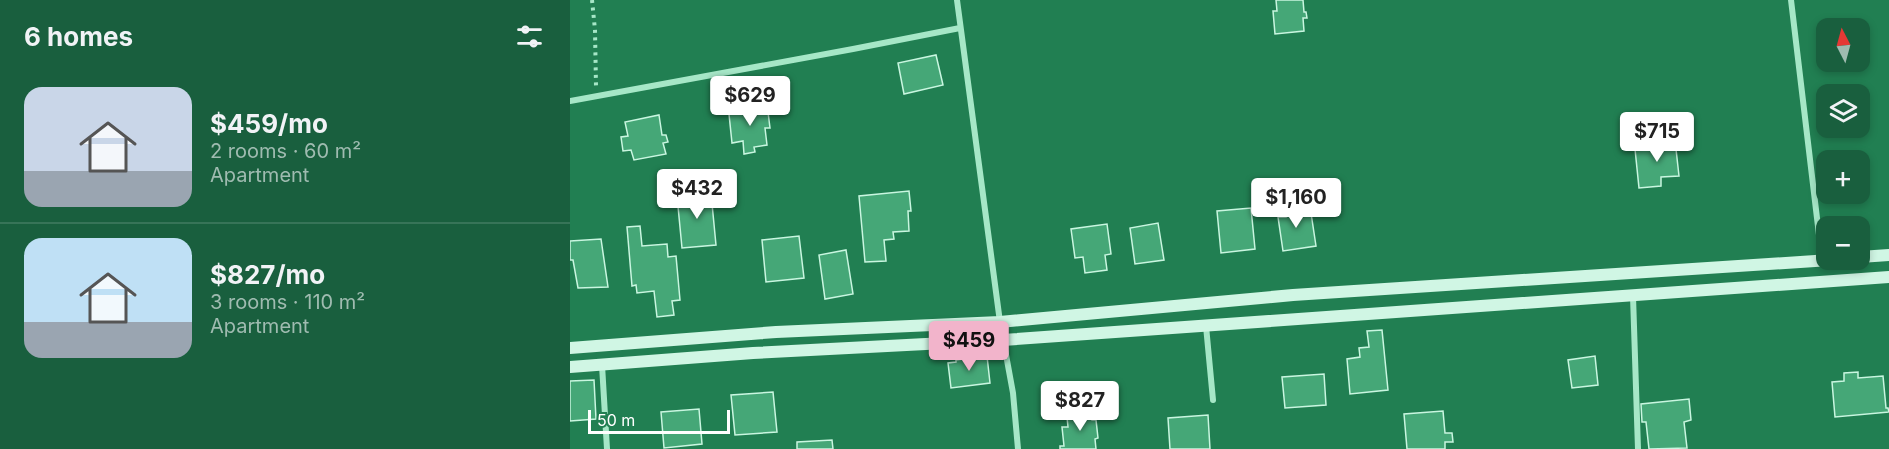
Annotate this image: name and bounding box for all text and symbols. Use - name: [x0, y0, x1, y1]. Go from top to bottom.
- north arrow: [1816, 18, 1870, 72]
- map controls: [1816, 18, 1870, 270]
- icon: filters: [513, 20, 546, 53]
- text: 6 homes: [24, 21, 133, 52]
- pin: $629: [714, 76, 786, 127]
- text: $629: [724, 83, 776, 107]
- button: layers: [1816, 84, 1870, 138]
- text: $459/mo: [210, 108, 328, 139]
- icon: home: [72, 111, 144, 183]
- pin: $715: [1621, 112, 1693, 163]
- text: $715: [1634, 119, 1680, 143]
- text: 2 rooms · 60 m²: [210, 139, 361, 163]
- button: +: [1816, 150, 1870, 204]
- text: Apartment: [210, 163, 309, 187]
- pin: $432: [661, 169, 733, 220]
- text: $432: [671, 176, 723, 200]
- pin: $1,160: [1247, 178, 1345, 229]
- text: $1,160: [1265, 185, 1327, 209]
- button: −: [1816, 216, 1870, 270]
- text: $827/mo: [210, 259, 325, 290]
- icon: home: [72, 262, 144, 334]
- text: 3 rooms · 110 m²: [210, 290, 365, 314]
- text: Apartment: [210, 314, 309, 338]
- pin: $459: [933, 321, 1005, 372]
- text: $459: [943, 328, 995, 352]
- pin: $827: [1044, 381, 1116, 432]
- text: $827: [1055, 388, 1105, 412]
- scale bar: [588, 407, 730, 434]
- text: 50 m: [597, 410, 635, 430]

